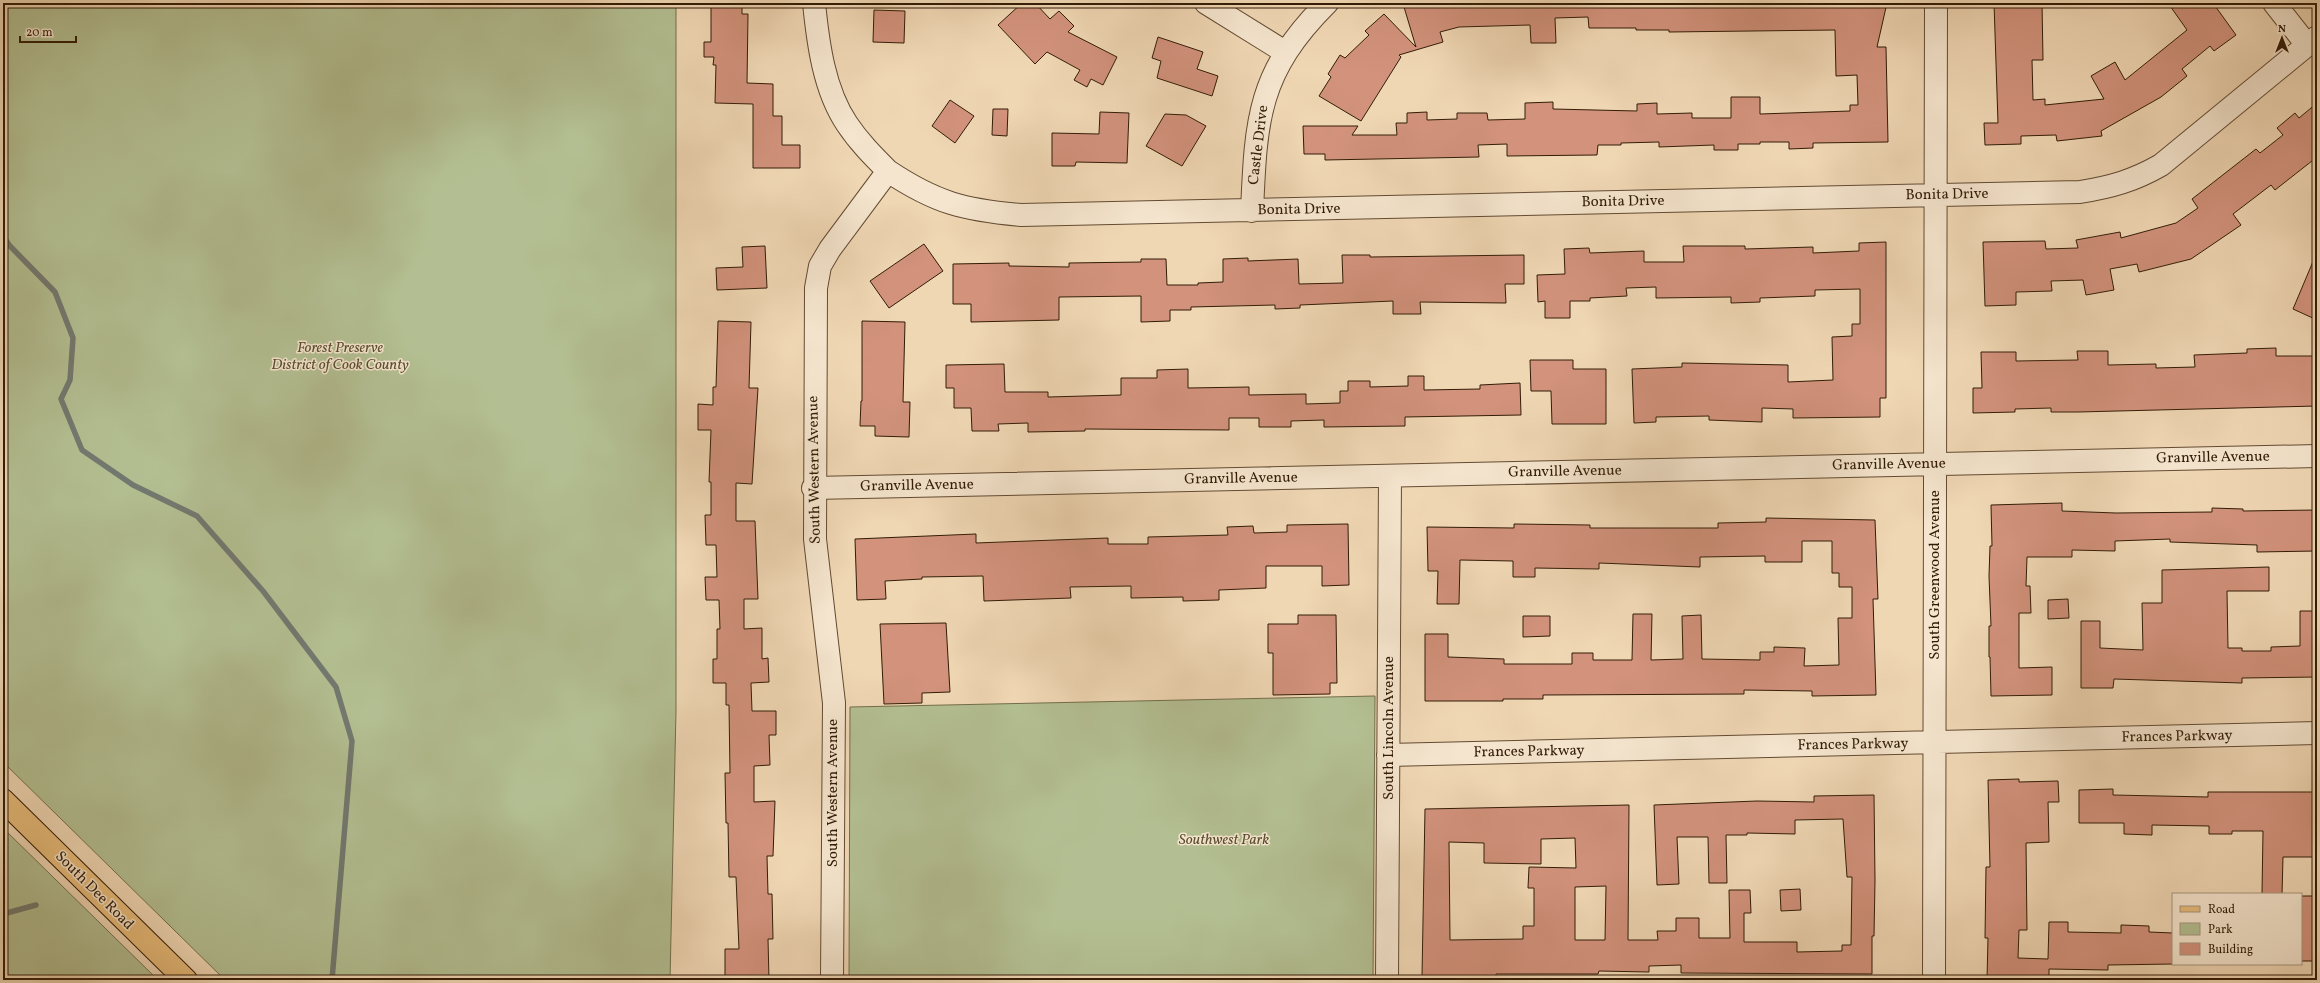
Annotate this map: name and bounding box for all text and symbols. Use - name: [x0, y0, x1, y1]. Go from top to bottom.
- scale bar: [20, 18, 76, 44]
- north arrow: [2262, 18, 2302, 58]
- text: N: [2278, 22, 2286, 37]
- text: 20 m: [26, 25, 53, 41]
- street label: Castle Drive: [1244, 104, 1274, 186]
- street label: Bonita Drive: [1905, 184, 1989, 206]
- street label: Bonita Drive: [1581, 191, 1665, 213]
- street label: Bonita Drive: [1257, 199, 1341, 221]
- park label: Forest Preserve District of Cook County: [271, 338, 409, 376]
- street label: South Western Avenue: [803, 396, 827, 544]
- street label: Granville Avenue: [2156, 447, 2270, 469]
- street label: Granville Avenue: [1832, 454, 1946, 476]
- street label: Granville Avenue: [1508, 461, 1622, 483]
- street label: Granville Avenue: [1184, 468, 1298, 490]
- street label: Granville Avenue: [860, 475, 974, 497]
- street label: South Greenwood Avenue: [1925, 490, 1946, 660]
- street label: South Lincoln Avenue: [1379, 656, 1400, 800]
- street label: South Western Avenue: [823, 719, 844, 867]
- street label: Frances Parkway: [2121, 726, 2233, 748]
- street label: Frances Parkway: [1797, 734, 1909, 756]
- street label: Frances Parkway: [1473, 741, 1585, 763]
- park label: Southwest Park: [1179, 830, 1269, 851]
- street label: South Dee Road: [50, 847, 138, 935]
- legend: [2172, 893, 2302, 965]
- text: Road: [2208, 902, 2235, 918]
- text: Park: [2208, 922, 2233, 938]
- text: Building: [2208, 942, 2253, 958]

